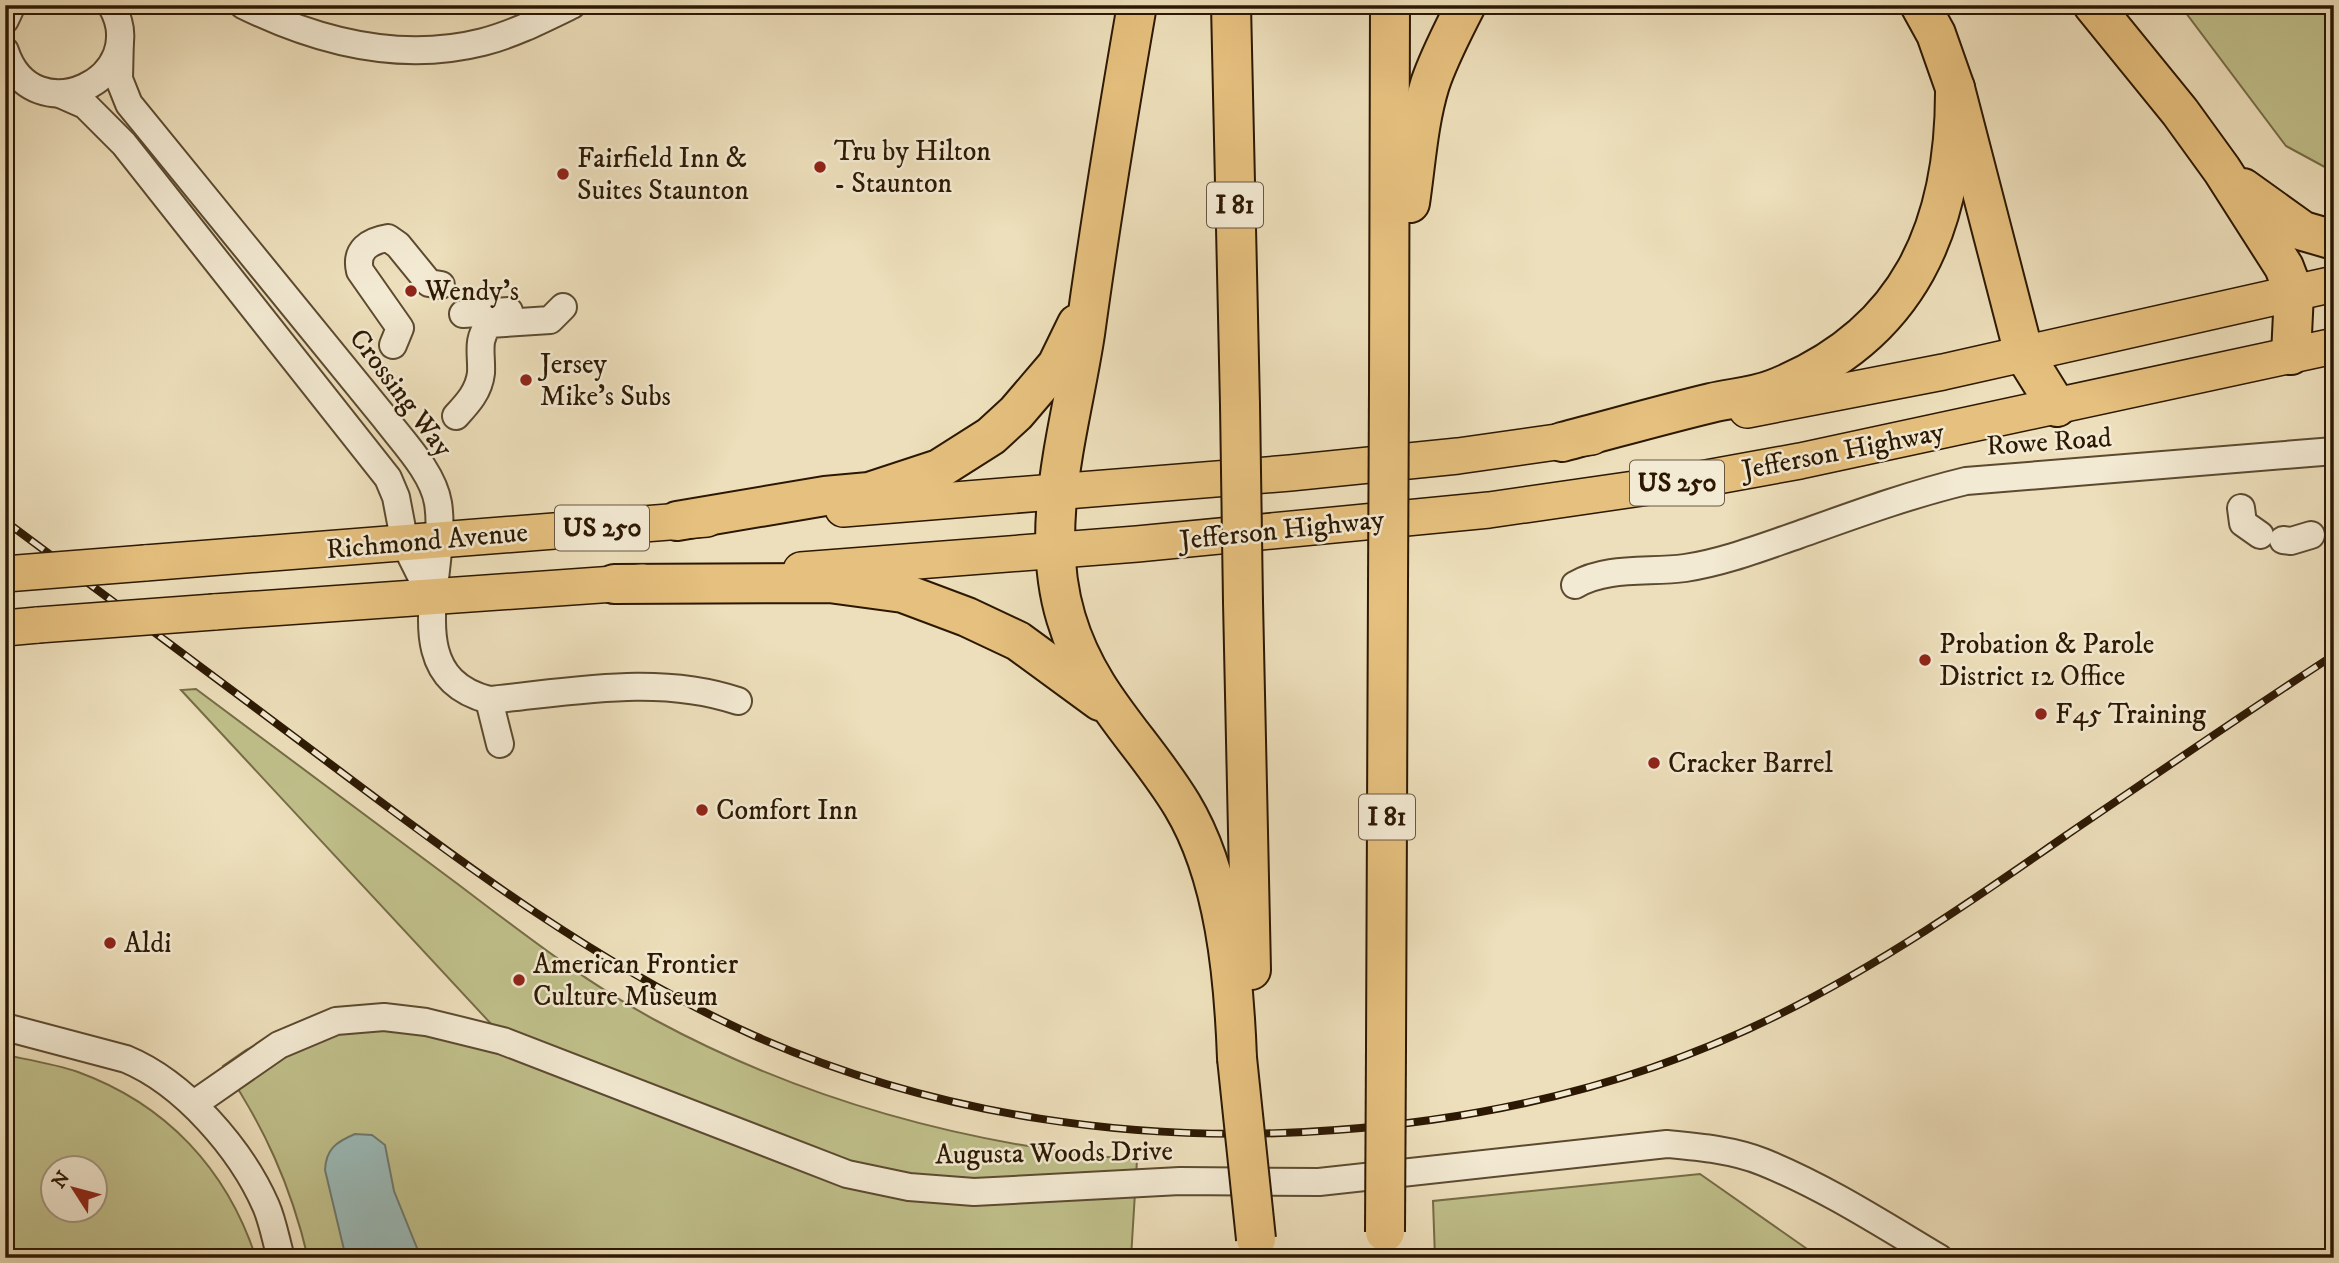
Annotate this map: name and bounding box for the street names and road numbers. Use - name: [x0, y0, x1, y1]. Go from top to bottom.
- road number: I 81: [1207, 182, 1263, 228]
- street label: Crossing Way: [341, 322, 461, 465]
- street label: Jefferson Highway: [1736, 414, 1948, 488]
- street label: Rowe Road: [1985, 420, 2113, 464]
- road number: US 250: [1630, 461, 1724, 505]
- street label: Jefferson Highway: [1175, 502, 1387, 558]
- road number: US 250: [555, 506, 649, 550]
- street label: Richmond Avenue: [325, 515, 529, 567]
- road number: I 81: [1359, 794, 1415, 839]
- street label: Augusta Woods Drive: [935, 1133, 1173, 1173]

